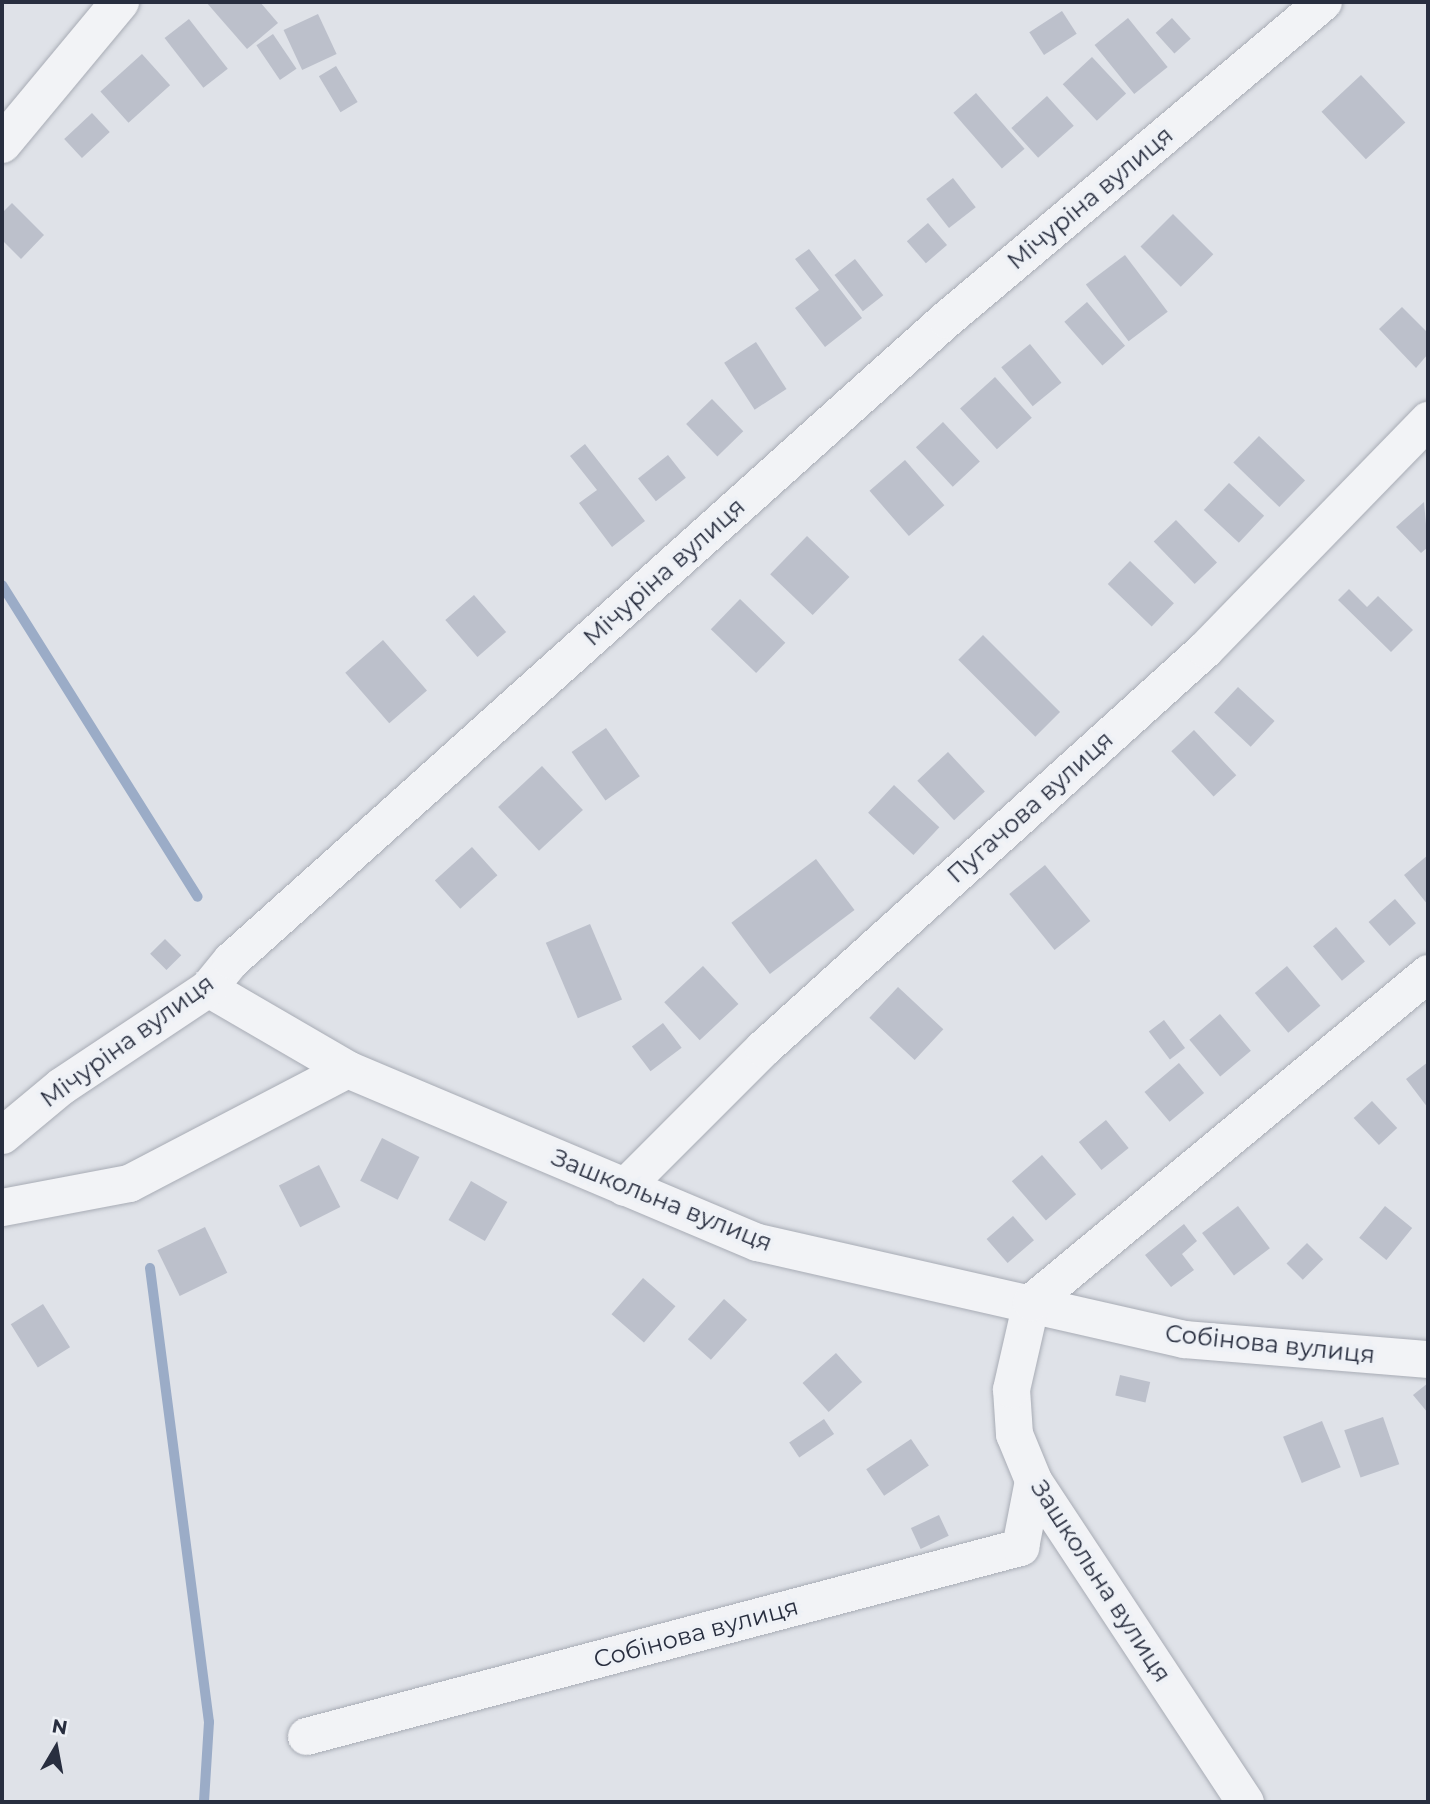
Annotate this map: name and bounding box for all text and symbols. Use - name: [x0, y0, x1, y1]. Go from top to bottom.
- street label: Мічуріна вулиця: [1001, 120, 1179, 276]
- street label: Мічуріна вулиця: [577, 492, 751, 652]
- street label: Пугачова вулиця: [941, 725, 1119, 889]
- street label: Мічуріна вулиця: [35, 969, 219, 1113]
- street label: Зашкольна вулиця: [548, 1143, 776, 1257]
- street label: Собінова вулиця: [1164, 1319, 1376, 1369]
- street label: Зашкольна вулиця: [1025, 1475, 1177, 1687]
- street label: Собінова вулиця: [591, 1592, 801, 1674]
- north arrow: [21, 1713, 91, 1783]
- text: N: [50, 1714, 69, 1739]

